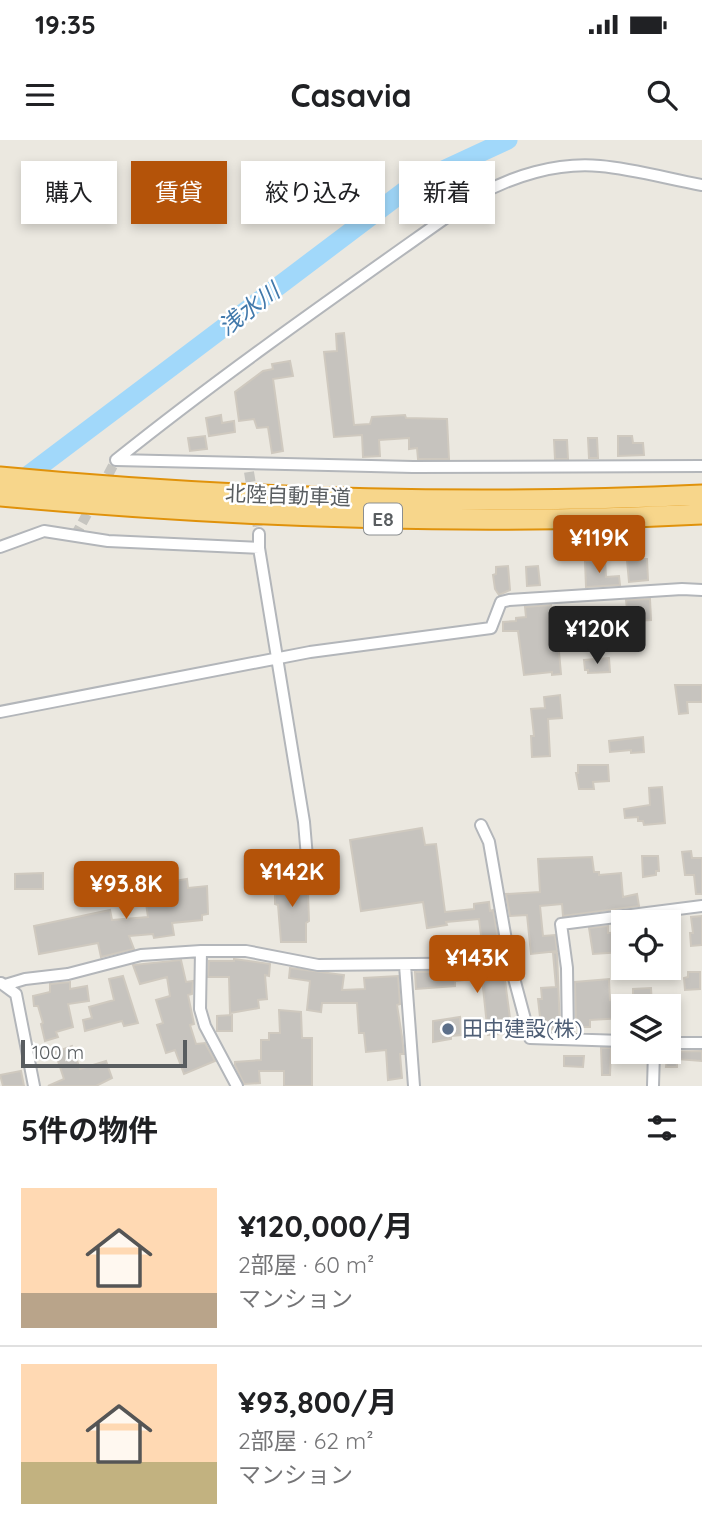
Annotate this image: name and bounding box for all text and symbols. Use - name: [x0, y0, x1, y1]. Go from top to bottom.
- text: 19:35: [35, 8, 96, 41]
- text: Casavia: [290, 75, 412, 115]
- icon: menu: [21, 76, 59, 114]
- icon: search: [643, 76, 681, 114]
- chip: 購入: [21, 161, 117, 224]
- chip: 賃貸: [131, 161, 227, 224]
- chip: 絞り込み: [241, 161, 385, 224]
- chip: 新着: [399, 161, 495, 224]
- water label: 浅水川: [212, 274, 287, 341]
- street label: 北陸自動車道: [225, 480, 351, 510]
- road number: E8: [364, 504, 402, 534]
- pin: ¥119K: [550, 516, 648, 575]
- text: ¥119K: [569, 523, 629, 552]
- pin: ¥120K: [548, 606, 646, 666]
- text: ¥120K: [565, 614, 629, 643]
- pin: ¥142K: [243, 850, 341, 909]
- text: ¥142K: [260, 857, 324, 886]
- pin: ¥93.8K: [69, 862, 183, 921]
- text: ¥93.8K: [90, 869, 162, 898]
- map controls: [611, 910, 681, 1064]
- button: locate: [611, 910, 681, 980]
- pin: ¥143K: [428, 936, 526, 995]
- text: ¥143K: [445, 943, 509, 972]
- button: layers: [611, 994, 681, 1064]
- place label: 田中建設(株): [462, 1015, 583, 1041]
- marker: 田中建設(株): [440, 1021, 456, 1037]
- scale bar: [21, 1037, 187, 1069]
- text: 100 m: [32, 1040, 84, 1064]
- icon: filters: [643, 1109, 681, 1147]
- text: 5件の物件: [21, 1111, 158, 1149]
- text: ¥120,000/月: [238, 1207, 414, 1245]
- icon: home: [77, 1216, 161, 1300]
- text: 2部屋 · 60 m²: [238, 1250, 374, 1279]
- text: マンション: [238, 1284, 353, 1313]
- text: ¥93,800/月: [238, 1383, 398, 1421]
- icon: home: [77, 1392, 161, 1476]
- text: 2部屋 · 62 m²: [238, 1426, 373, 1455]
- text: マンション: [238, 1460, 353, 1489]

